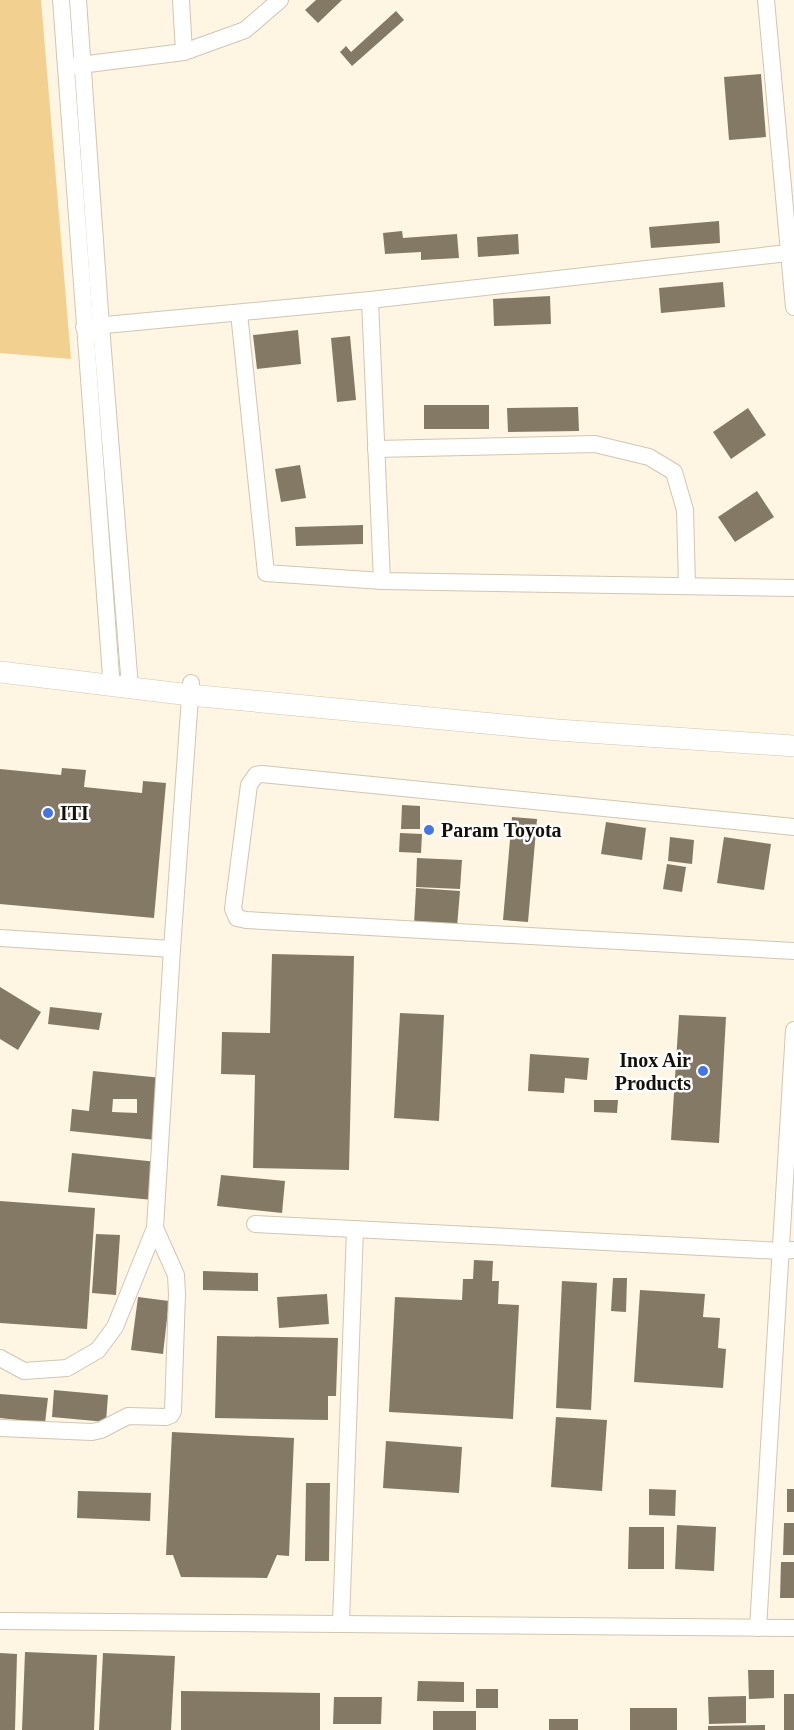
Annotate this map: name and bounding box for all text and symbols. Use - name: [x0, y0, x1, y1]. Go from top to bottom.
- place label: ITI: [60, 802, 89, 824]
- marker: ITI: [41, 806, 55, 820]
- place label: Param Toyota: [441, 819, 562, 842]
- marker: Param Toyota: [422, 823, 436, 837]
- place label: Inox Air Products: [615, 1049, 691, 1094]
- marker: Inox Air Products: [696, 1064, 710, 1078]

